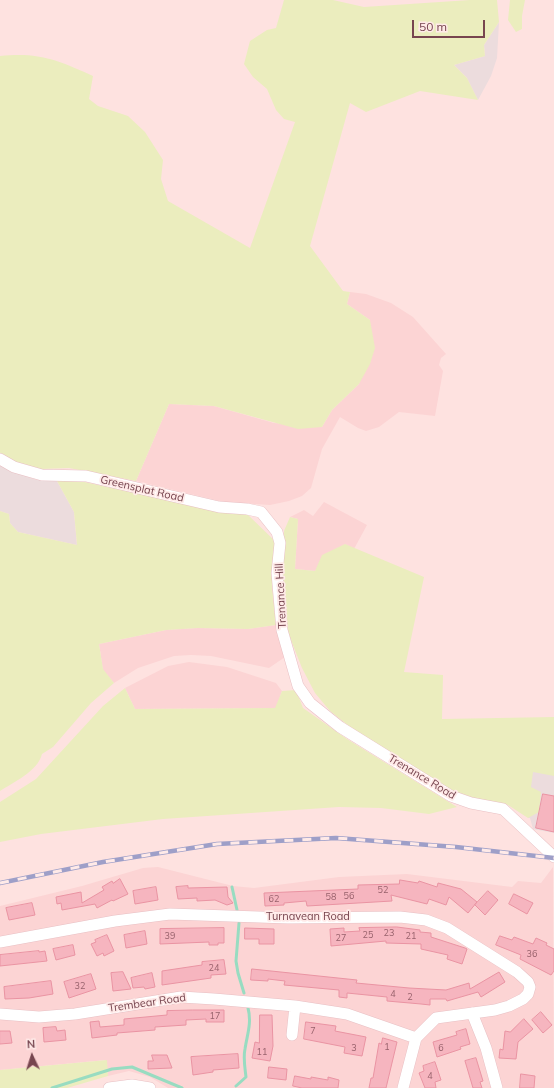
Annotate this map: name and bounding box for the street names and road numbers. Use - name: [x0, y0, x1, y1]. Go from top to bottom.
- street label: Greensplat Road: [99, 473, 185, 505]
- street label: Trenance Hill: [273, 563, 289, 629]
- street label: Trenance Road: [386, 752, 458, 802]
- street label: Turnavean Road: [266, 910, 350, 924]
- street label: Trembear Road: [107, 991, 187, 1015]

